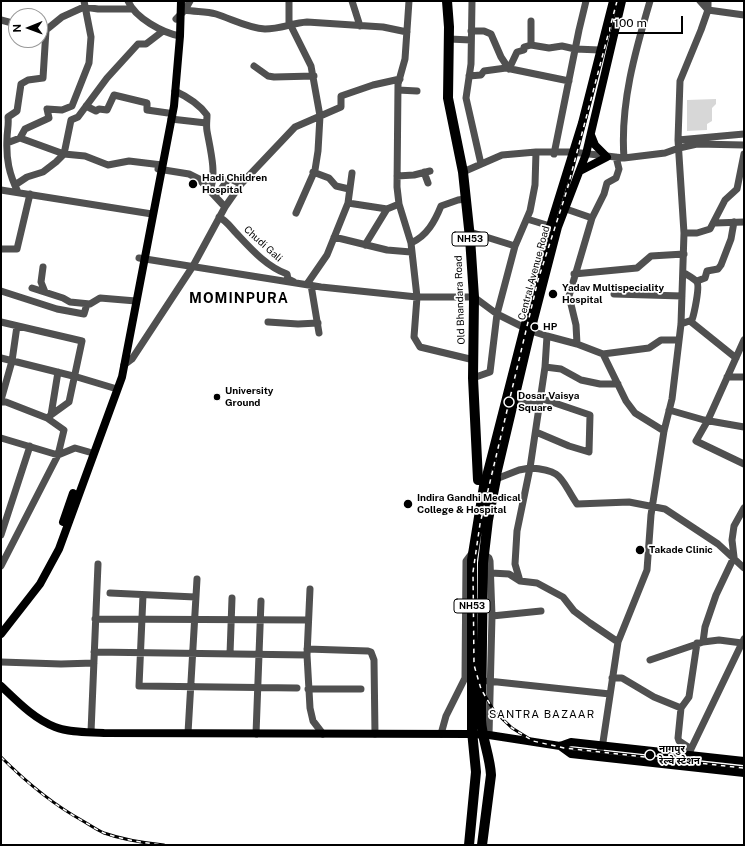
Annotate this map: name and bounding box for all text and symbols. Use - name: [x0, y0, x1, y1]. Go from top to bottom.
- north arrow: [8, 8, 48, 48]
- scale bar: [609, 8, 685, 34]
- text: 100 m: [614, 16, 647, 30]
- text: N: [11, 24, 23, 33]
- place label: Hadi Children Hospital: [202, 172, 267, 196]
- marker: Hadi Children Hospital: [187, 178, 199, 190]
- street label: Chudi Gali: [241, 224, 285, 264]
- street label: Central Avenue Road: [516, 225, 552, 321]
- road number: NH53: [452, 232, 488, 246]
- street label: Old Bhandara Road: [452, 255, 468, 345]
- place label: Yadav Multispeciality Hospital: [562, 282, 664, 306]
- marker: Yadav Multispeciality Hospital: [547, 288, 559, 300]
- district label: MOMINPURA: [189, 291, 289, 307]
- place label: HP: [543, 321, 557, 333]
- marker: HP: [530, 322, 540, 332]
- place label: University Ground: [225, 385, 273, 408]
- place label: Dosar Vaisya Square: [518, 390, 579, 414]
- marker: University Ground: [212, 392, 222, 402]
- marker: Dosar Vaisya Square: [503, 396, 515, 408]
- place label: Indira Gandhi Medical College & Hospital: [417, 492, 521, 516]
- marker: Indira Gandhi Medical College & Hospital: [402, 498, 414, 510]
- marker: Takade Clinic: [634, 544, 646, 556]
- place label: Takade Clinic: [649, 544, 713, 556]
- road number: NH53: [454, 599, 490, 613]
- district label: SANTRA BAZAAR: [489, 708, 595, 722]
- place label: नागपुर रेल्वे स्टेशन: [659, 743, 700, 766]
- marker: नागपुर रेल्वे स्टेशन: [644, 749, 656, 761]

